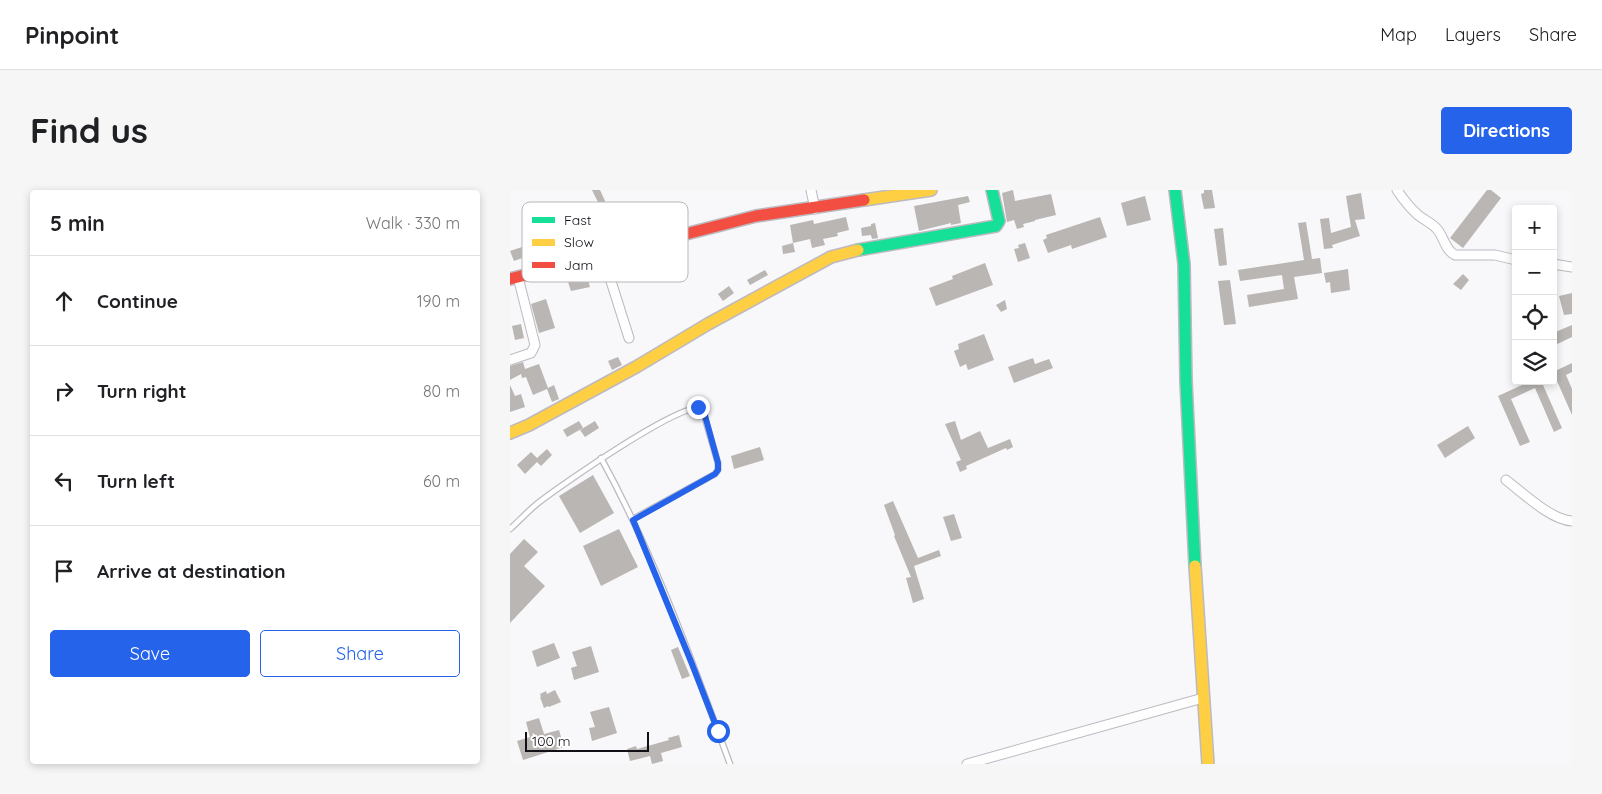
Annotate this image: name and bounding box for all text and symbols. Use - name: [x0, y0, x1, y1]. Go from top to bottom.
- text: Pinpoint: [25, 20, 119, 50]
- text: Map: [1380, 23, 1417, 46]
- text: Layers: [1445, 23, 1501, 46]
- text: Share: [1529, 23, 1577, 46]
- button: Directions: [1441, 107, 1572, 154]
- text: Find us: [30, 108, 148, 152]
- legend: [522, 202, 688, 282]
- map controls: [1512, 205, 1557, 385]
- button: +: [1512, 205, 1557, 250]
- text: 5 min: [50, 210, 105, 236]
- text: Fast: [564, 211, 592, 229]
- text: Walk · 330 m: [366, 213, 460, 233]
- text: Slow: [564, 233, 594, 251]
- button: −: [1512, 250, 1557, 295]
- text: Jam: [564, 256, 593, 274]
- icon: ahead: [50, 287, 78, 315]
- text: Continue: [97, 289, 178, 313]
- text: 190 m: [417, 291, 460, 311]
- button: locate: [1512, 295, 1557, 340]
- button: layers: [1512, 340, 1557, 385]
- icon: right: [50, 377, 78, 405]
- text: Turn right: [97, 379, 186, 403]
- text: 80 m: [423, 381, 460, 401]
- route end: [687, 396, 710, 419]
- icon: left: [50, 467, 78, 495]
- text: Turn left: [97, 469, 175, 493]
- text: 60 m: [423, 471, 460, 491]
- icon: arrive: [50, 557, 78, 585]
- text: Arrive at destination: [97, 559, 286, 583]
- button: Save: [50, 630, 250, 677]
- button: Share: [260, 630, 460, 677]
- route start: [707, 720, 730, 743]
- scale bar: [525, 729, 649, 752]
- text: 100 m: [532, 732, 570, 750]

